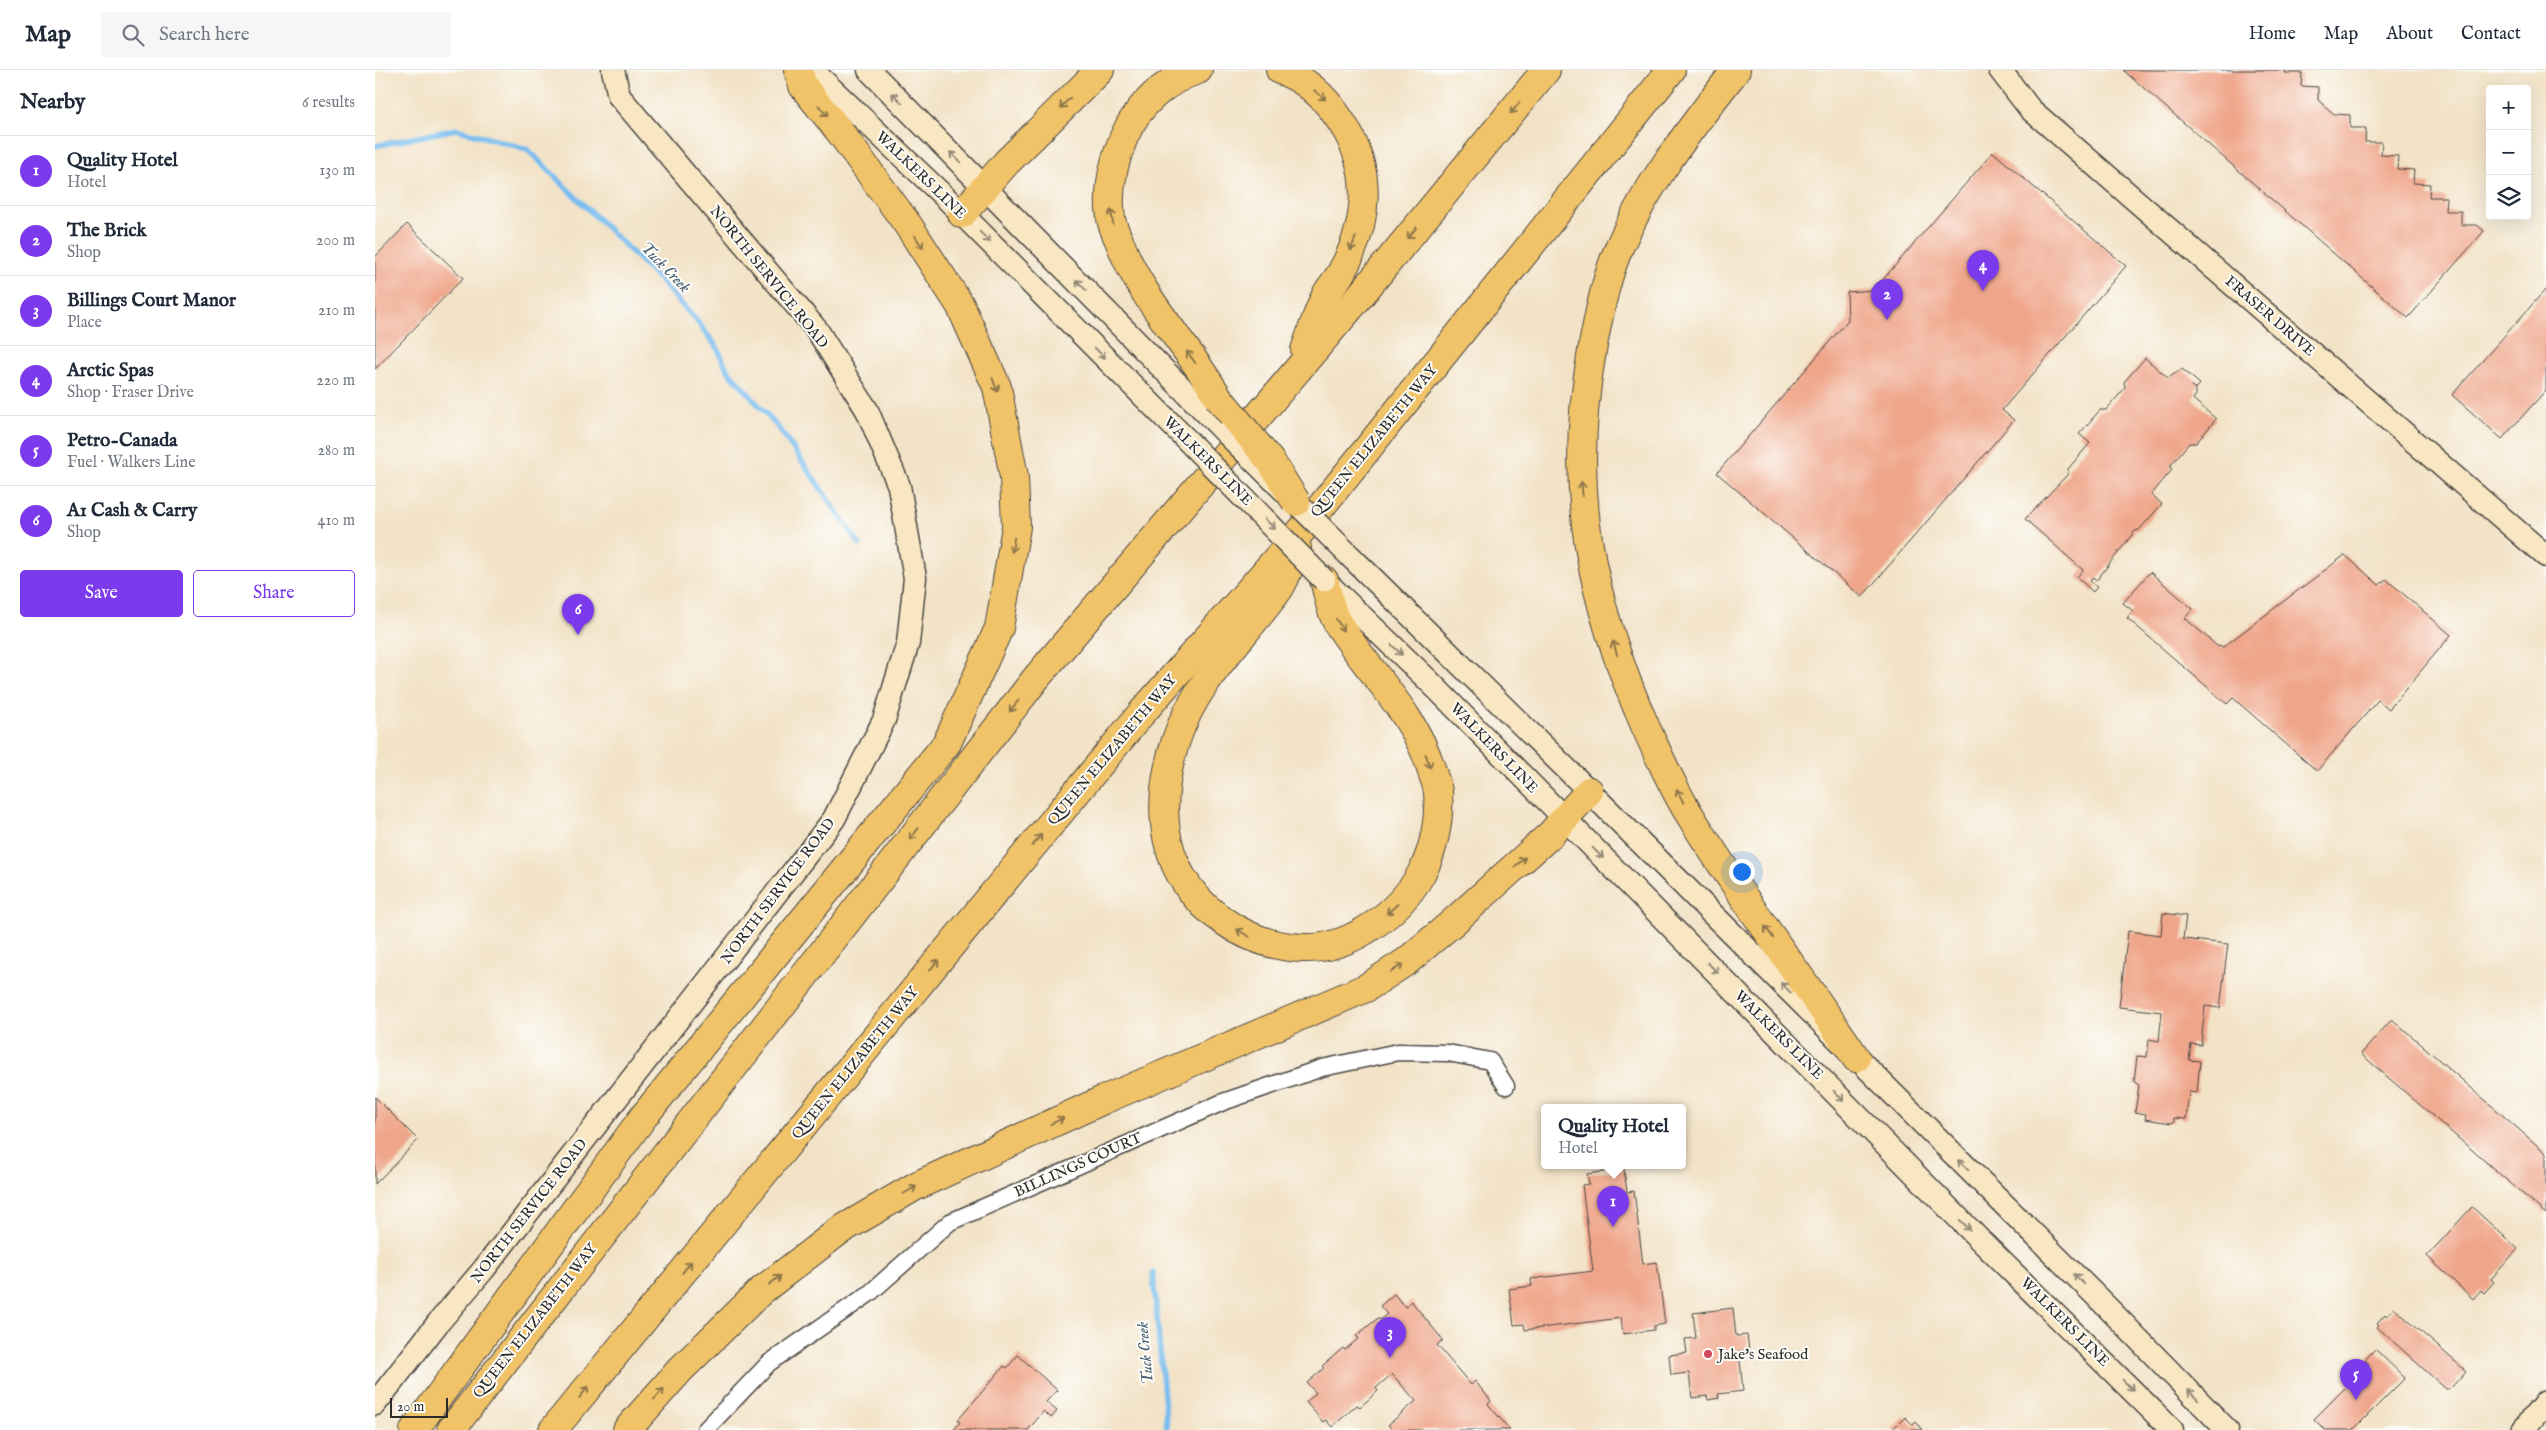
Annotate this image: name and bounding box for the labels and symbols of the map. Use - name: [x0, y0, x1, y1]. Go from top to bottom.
- one-way arrow: [1314, 90, 1327, 101]
- one-way arrow: [892, 93, 904, 105]
- one-way arrow: [1059, 97, 1071, 110]
- one-way arrow: [1509, 101, 1520, 114]
- one-way arrow: [817, 104, 828, 117]
- street label: WALKERS LINE: [872, 127, 970, 223]
- one-way arrow: [949, 151, 961, 163]
- street label: NORTH SERVICE ROAD: [706, 202, 832, 352]
- one-way arrow: [1107, 209, 1117, 225]
- one-way arrow: [1406, 227, 1417, 240]
- one-way arrow: [979, 231, 991, 244]
- one-way arrow: [914, 235, 924, 249]
- one-way arrow: [1348, 235, 1357, 251]
- water label: Tuck Creek: [636, 238, 694, 298]
- pin: 4: [1967, 250, 1999, 291]
- street label: FRASER DRIVE: [2221, 272, 2319, 360]
- pin: 2: [1871, 279, 1903, 320]
- one-way arrow: [1076, 280, 1088, 292]
- one-way arrow: [1094, 346, 1106, 359]
- one-way arrow: [1186, 350, 1196, 364]
- street label: QUEEN ELIZABETH WAY: [1306, 360, 1442, 521]
- one-way arrow: [991, 376, 1000, 392]
- street label: WALKERS LINE: [1159, 412, 1257, 510]
- one-way arrow: [1578, 481, 1587, 497]
- one-way arrow: [1263, 517, 1275, 529]
- one-way arrow: [1008, 537, 1018, 553]
- pin: 6: [562, 594, 594, 635]
- one-way arrow: [1335, 618, 1345, 632]
- one-way arrow: [1609, 640, 1619, 656]
- one-way arrow: [1391, 644, 1403, 656]
- street label: QUEEN ELIZABETH WAY: [1043, 670, 1181, 829]
- one-way arrow: [1009, 699, 1019, 713]
- street label: WALKERS LINE: [1446, 699, 1542, 797]
- one-way arrow: [1424, 753, 1433, 768]
- one-way arrow: [1675, 789, 1684, 804]
- street label: NORTH SERVICE ROAD: [717, 814, 839, 968]
- one-way arrow: [909, 827, 920, 840]
- one-way arrow: [1032, 834, 1043, 847]
- one-way arrow: [1592, 847, 1604, 859]
- one-way arrow: [1514, 856, 1527, 867]
- your location: [1729, 859, 1755, 885]
- one-way arrow: [1386, 903, 1399, 915]
- one-way arrow: [1764, 925, 1774, 939]
- one-way arrow: [1235, 928, 1250, 938]
- one-way arrow: [929, 959, 940, 972]
- one-way arrow: [1390, 962, 1404, 972]
- one-way arrow: [1707, 962, 1719, 974]
- street label: QUEEN ELIZABETH WAY: [787, 982, 923, 1143]
- one-way arrow: [1780, 982, 1792, 995]
- street label: WALKERS LINE: [1730, 986, 1828, 1084]
- one-way arrow: [1833, 1090, 1845, 1102]
- one-way arrow: [1049, 1116, 1064, 1125]
- street label: BILLINGS COURT: [1011, 1128, 1145, 1202]
- street label: NORTH SERVICE ROAD: [467, 1135, 591, 1287]
- one-way arrow: [1957, 1159, 1969, 1171]
- one-way arrow: [902, 1184, 917, 1194]
- pin: 1: [1597, 1186, 1629, 1227]
- one-way arrow: [1959, 1218, 1971, 1231]
- street label: QUEEN ELIZABETH WAY: [469, 1239, 602, 1402]
- one-way arrow: [681, 1261, 692, 1274]
- street label: WALKERS LINE: [2016, 1273, 2114, 1371]
- one-way arrow: [2073, 1273, 2085, 1285]
- one-way arrow: [768, 1275, 781, 1286]
- pin: 3: [1374, 1317, 1406, 1358]
- water label: Tuck Creek: [1133, 1320, 1159, 1385]
- place label: Jake's Seafood: [1716, 1345, 1809, 1364]
- marker: Jake's Seafood: [1702, 1348, 1714, 1360]
- pin: 5: [2340, 1359, 2372, 1400]
- one-way arrow: [2121, 1379, 2133, 1391]
- one-way arrow: [578, 1386, 589, 1399]
- one-way arrow: [653, 1387, 665, 1400]
- one-way arrow: [2186, 1389, 2199, 1401]
- scale bar: [390, 1395, 447, 1418]

